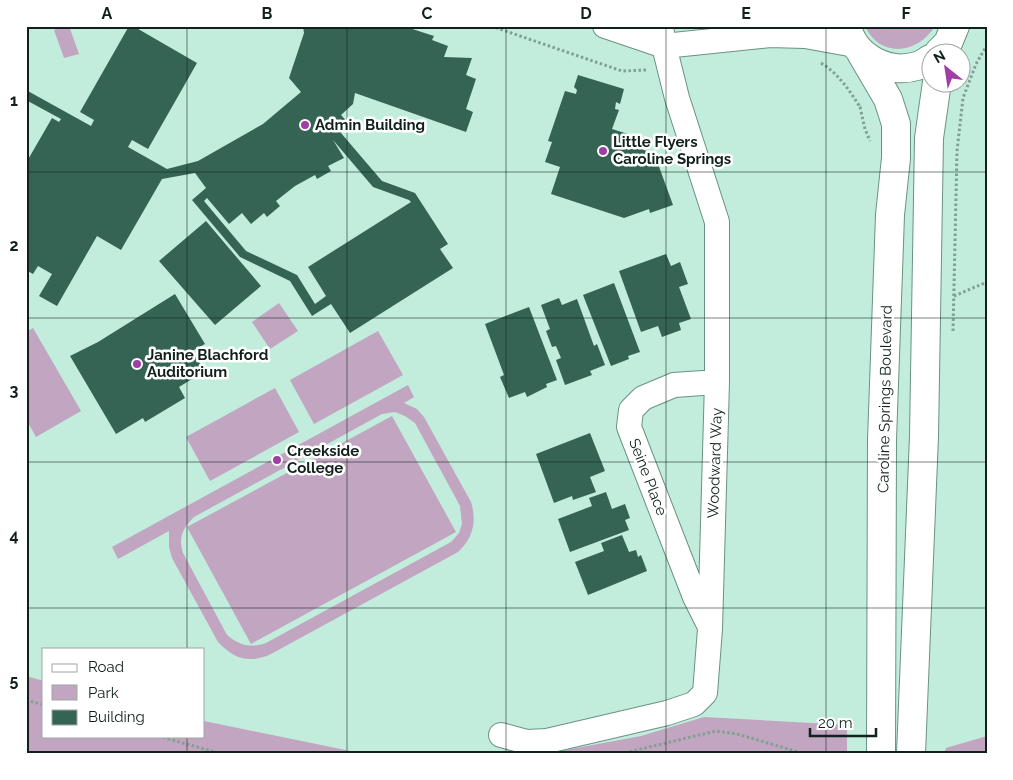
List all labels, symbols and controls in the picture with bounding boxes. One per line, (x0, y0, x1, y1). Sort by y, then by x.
text: A (102, 4, 113, 23)
text: B (262, 4, 273, 23)
text: C (422, 4, 433, 23)
text: D (580, 4, 592, 23)
text: E (741, 4, 751, 23)
text: F (901, 4, 911, 23)
north arrow (920, 42, 970, 92)
text: N (931, 47, 948, 66)
text: 1 (10, 91, 18, 110)
place label: Admin Building (315, 116, 425, 134)
marker: Admin Building (299, 119, 311, 131)
place label: Little Flyers Caroline Springs (613, 133, 731, 168)
marker: Little Flyers Caroline Springs (597, 145, 609, 157)
text: 2 (9, 236, 19, 255)
street label: Caroline Springs Boulevard (874, 305, 896, 493)
place label: Janine Blachford Auditorium (147, 346, 269, 381)
marker: Janine Blachford Auditorium (131, 358, 143, 370)
text: 3 (10, 381, 19, 400)
street label: Woodward Way (704, 407, 726, 519)
street label: Seine Place (625, 436, 671, 518)
place label: Creekside College (287, 442, 359, 477)
marker: Creekside College (271, 454, 283, 466)
text: 4 (9, 526, 19, 545)
legend (42, 648, 205, 738)
text: Road (88, 658, 124, 676)
text: 5 (10, 671, 19, 690)
text: Park (88, 684, 119, 702)
scale bar (810, 705, 877, 737)
text: Building (88, 708, 145, 726)
text: 20 m (818, 714, 853, 732)

